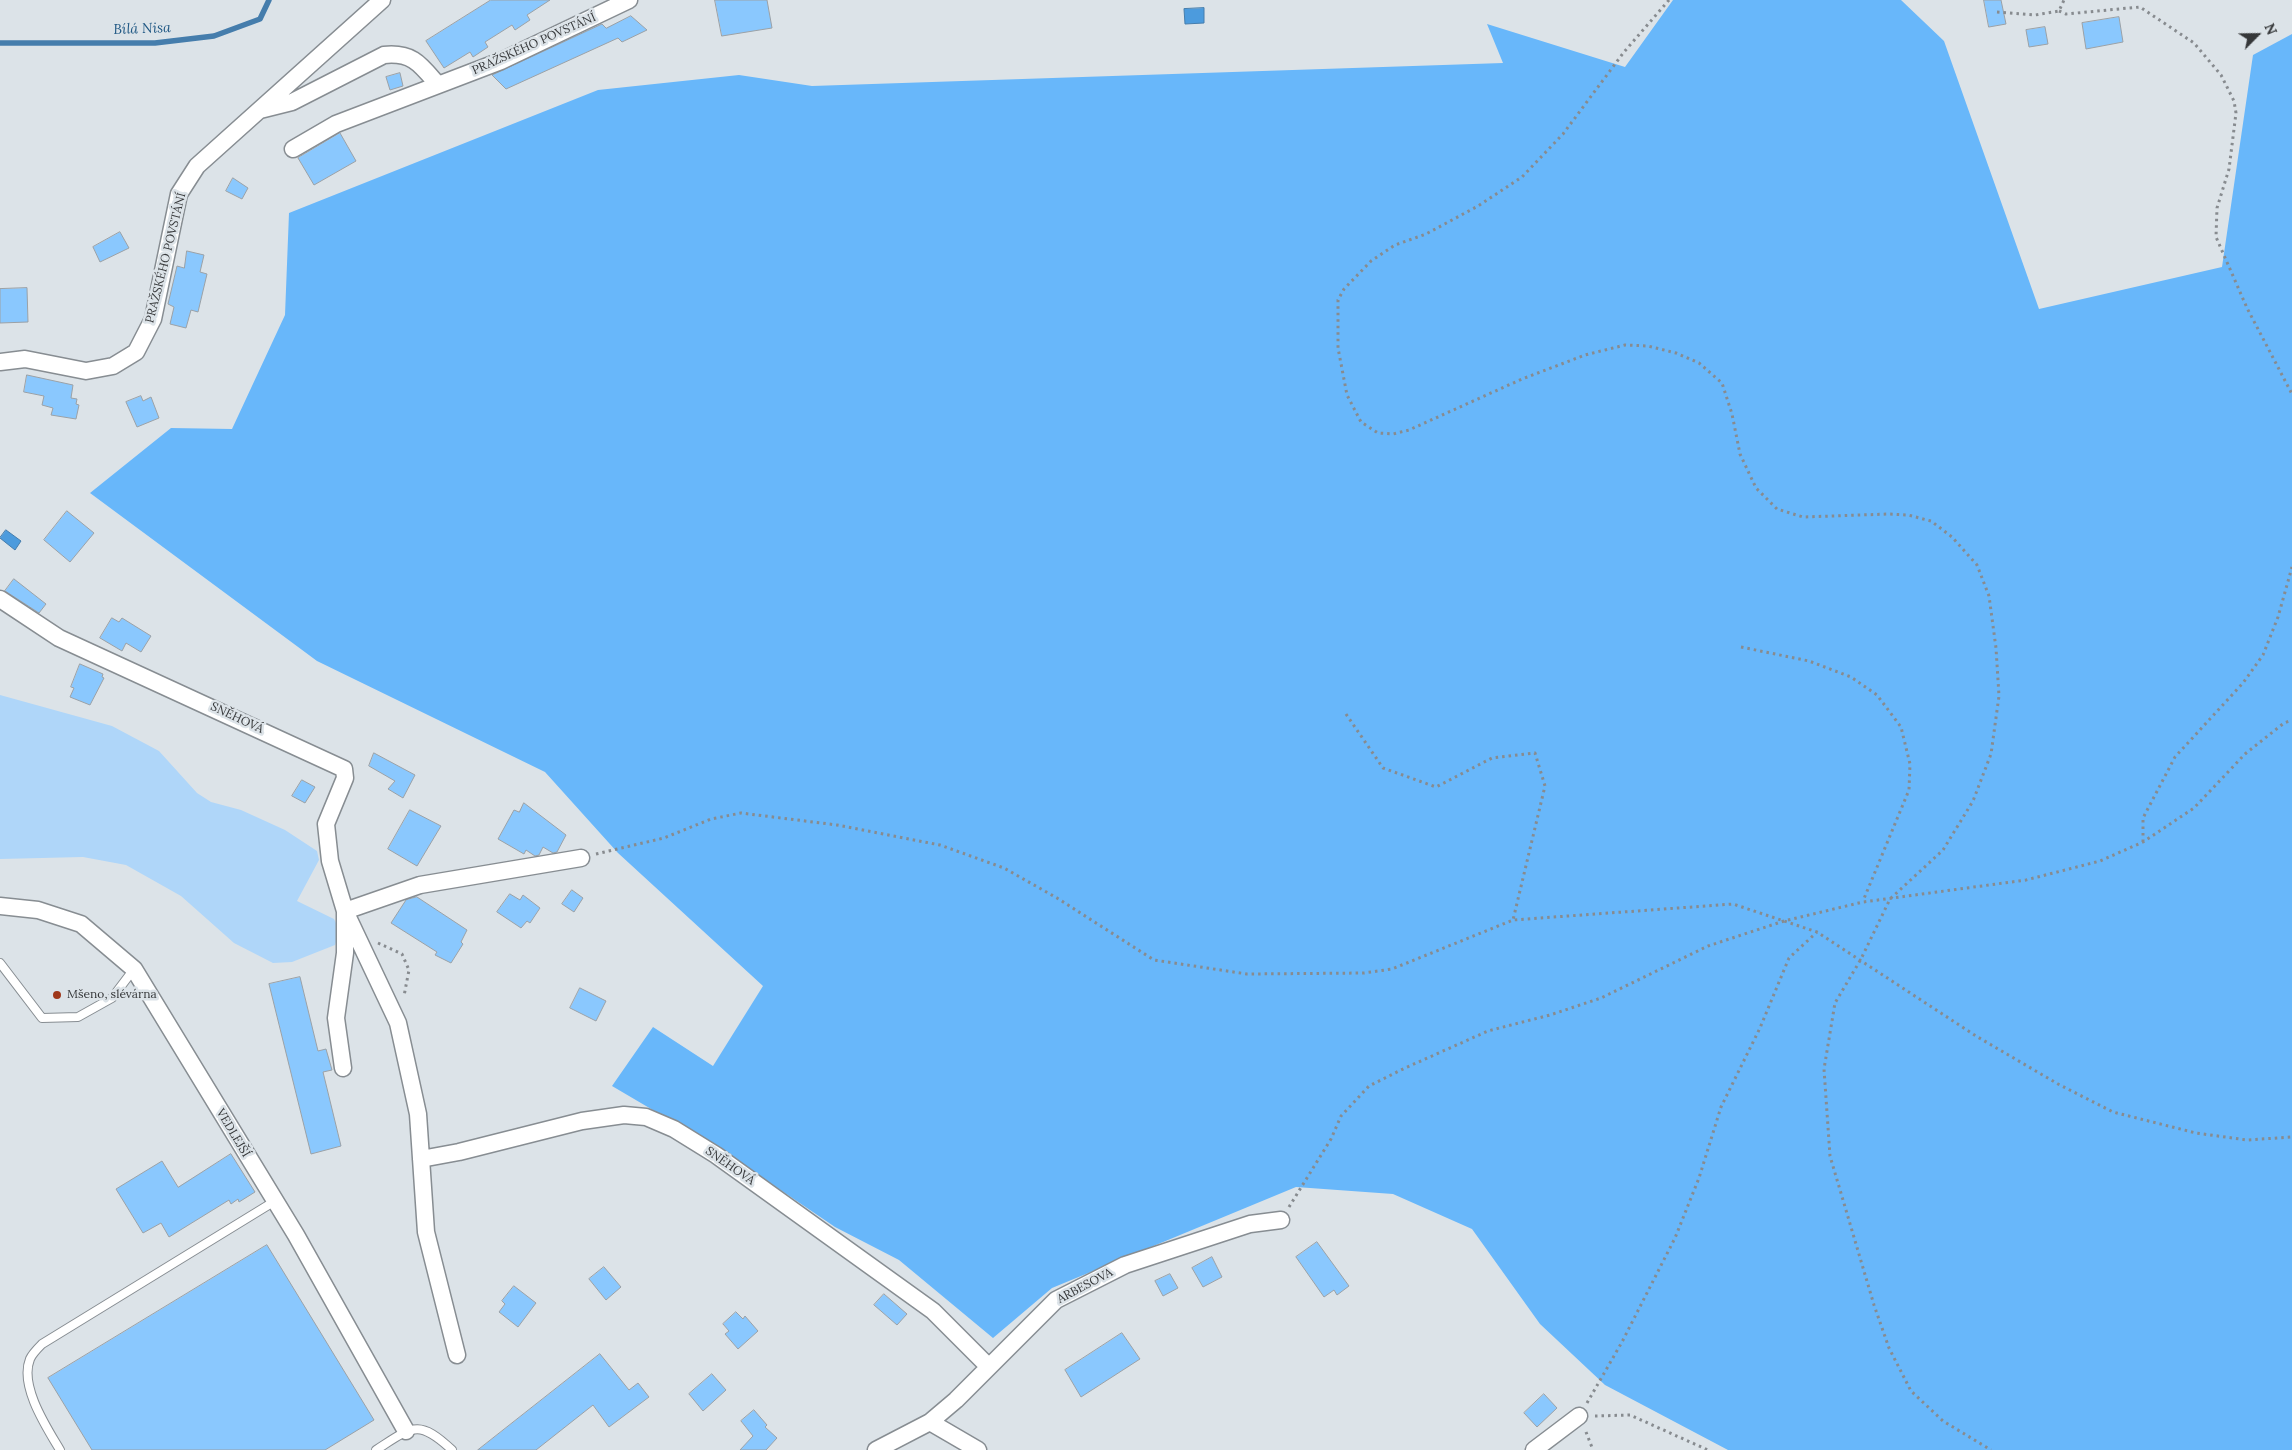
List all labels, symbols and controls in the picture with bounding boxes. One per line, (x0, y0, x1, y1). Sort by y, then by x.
street label: PRAŽSKÉHO POVSTÁNÍ (470, 10, 598, 78)
north arrow (2232, 10, 2282, 60)
water label: Bílá Nisa (113, 20, 171, 38)
text: N (2260, 21, 2281, 38)
street label: PRAŽSKÉHO POVSTÁNÍ (143, 191, 189, 325)
street label: SNĚHOVÁ (208, 699, 266, 737)
place label: Mšeno, slévárna (67, 988, 157, 1002)
marker: Mšeno, slévárna (51, 989, 63, 1001)
street label: VEDLEJŠÍ (213, 1106, 253, 1160)
street label: SNĚHOVÁ (703, 1144, 757, 1188)
street label: ARBESOVA (1055, 1265, 1115, 1307)

